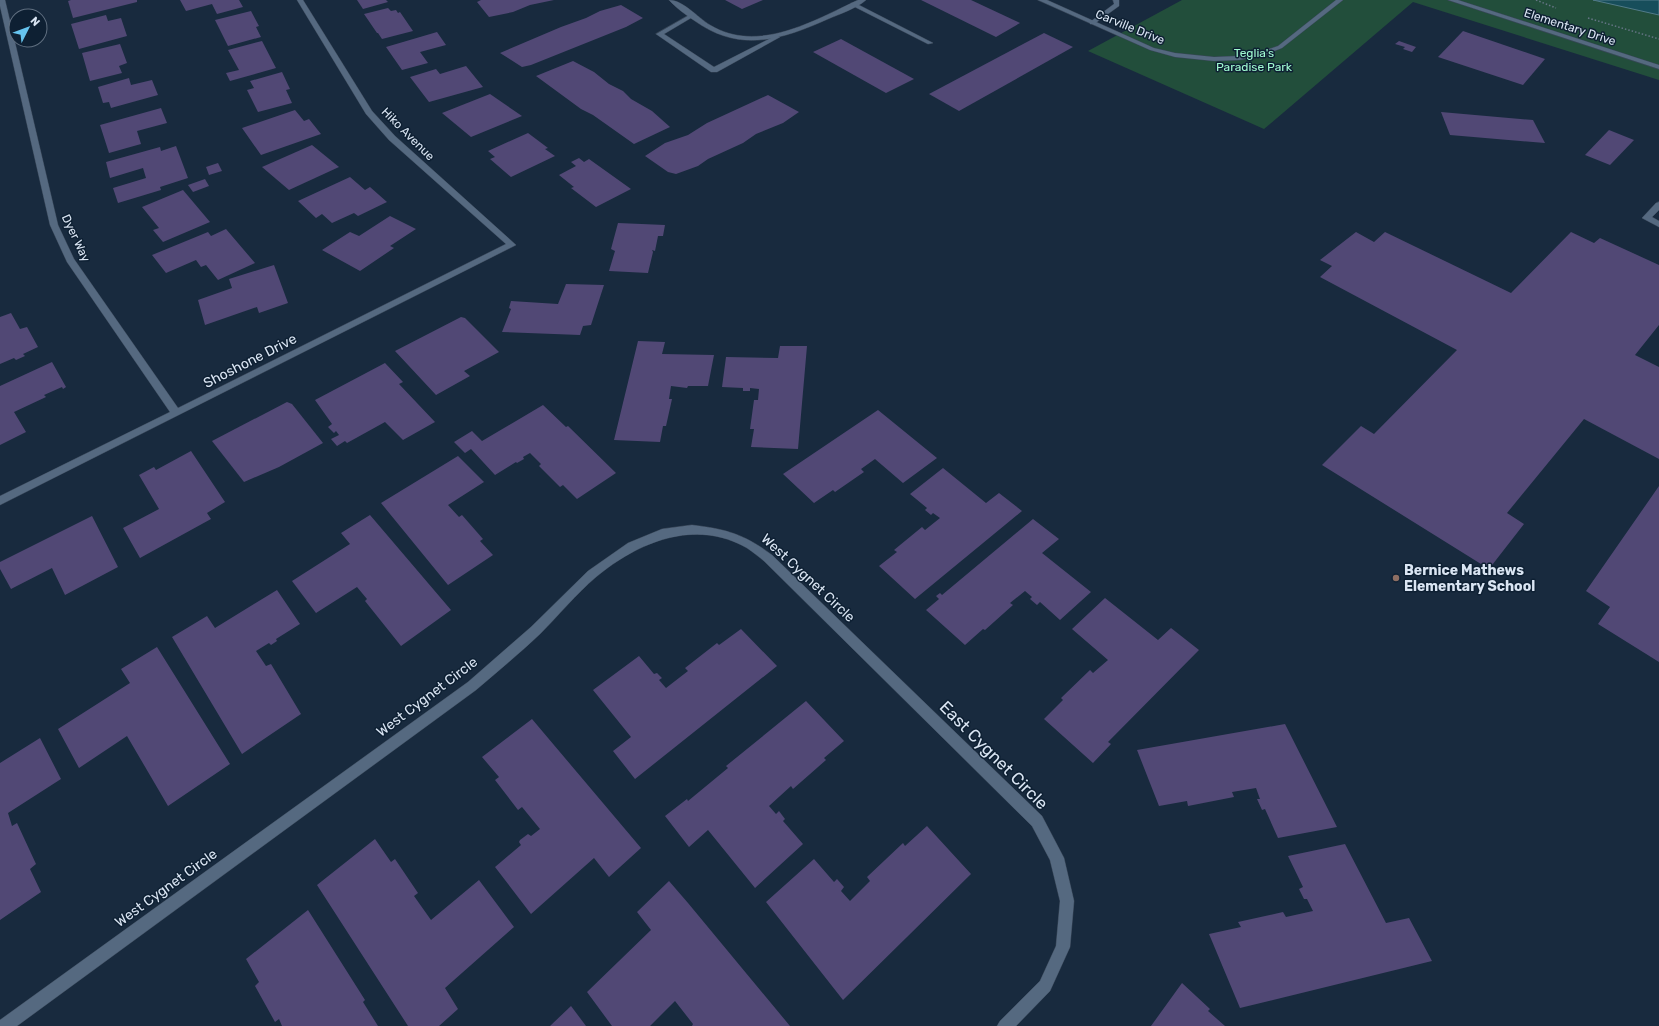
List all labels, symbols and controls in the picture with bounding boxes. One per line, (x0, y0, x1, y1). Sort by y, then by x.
street label: Elementary Drive (1522, 6, 1618, 48)
street label: Carville Drive (1093, 7, 1167, 47)
north arrow (8, 8, 48, 48)
text: N (28, 14, 43, 29)
park label: Teglia's Paradise Park (1216, 46, 1293, 74)
street label: Hiko Avenue (379, 105, 438, 164)
street label: Dyer Way (59, 212, 93, 264)
street label: Shoshone Drive (201, 330, 300, 392)
street label: West Cygnet Circle (758, 530, 859, 626)
place label: Bernice Mathews Elementary School (1404, 562, 1535, 595)
marker: Bernice Mathews Elementary School (1391, 573, 1401, 583)
street label: West Cygnet Circle (373, 653, 481, 741)
street label: East Cygnet Circle (936, 697, 1052, 813)
street label: West Cygnet Circle (112, 845, 220, 931)

